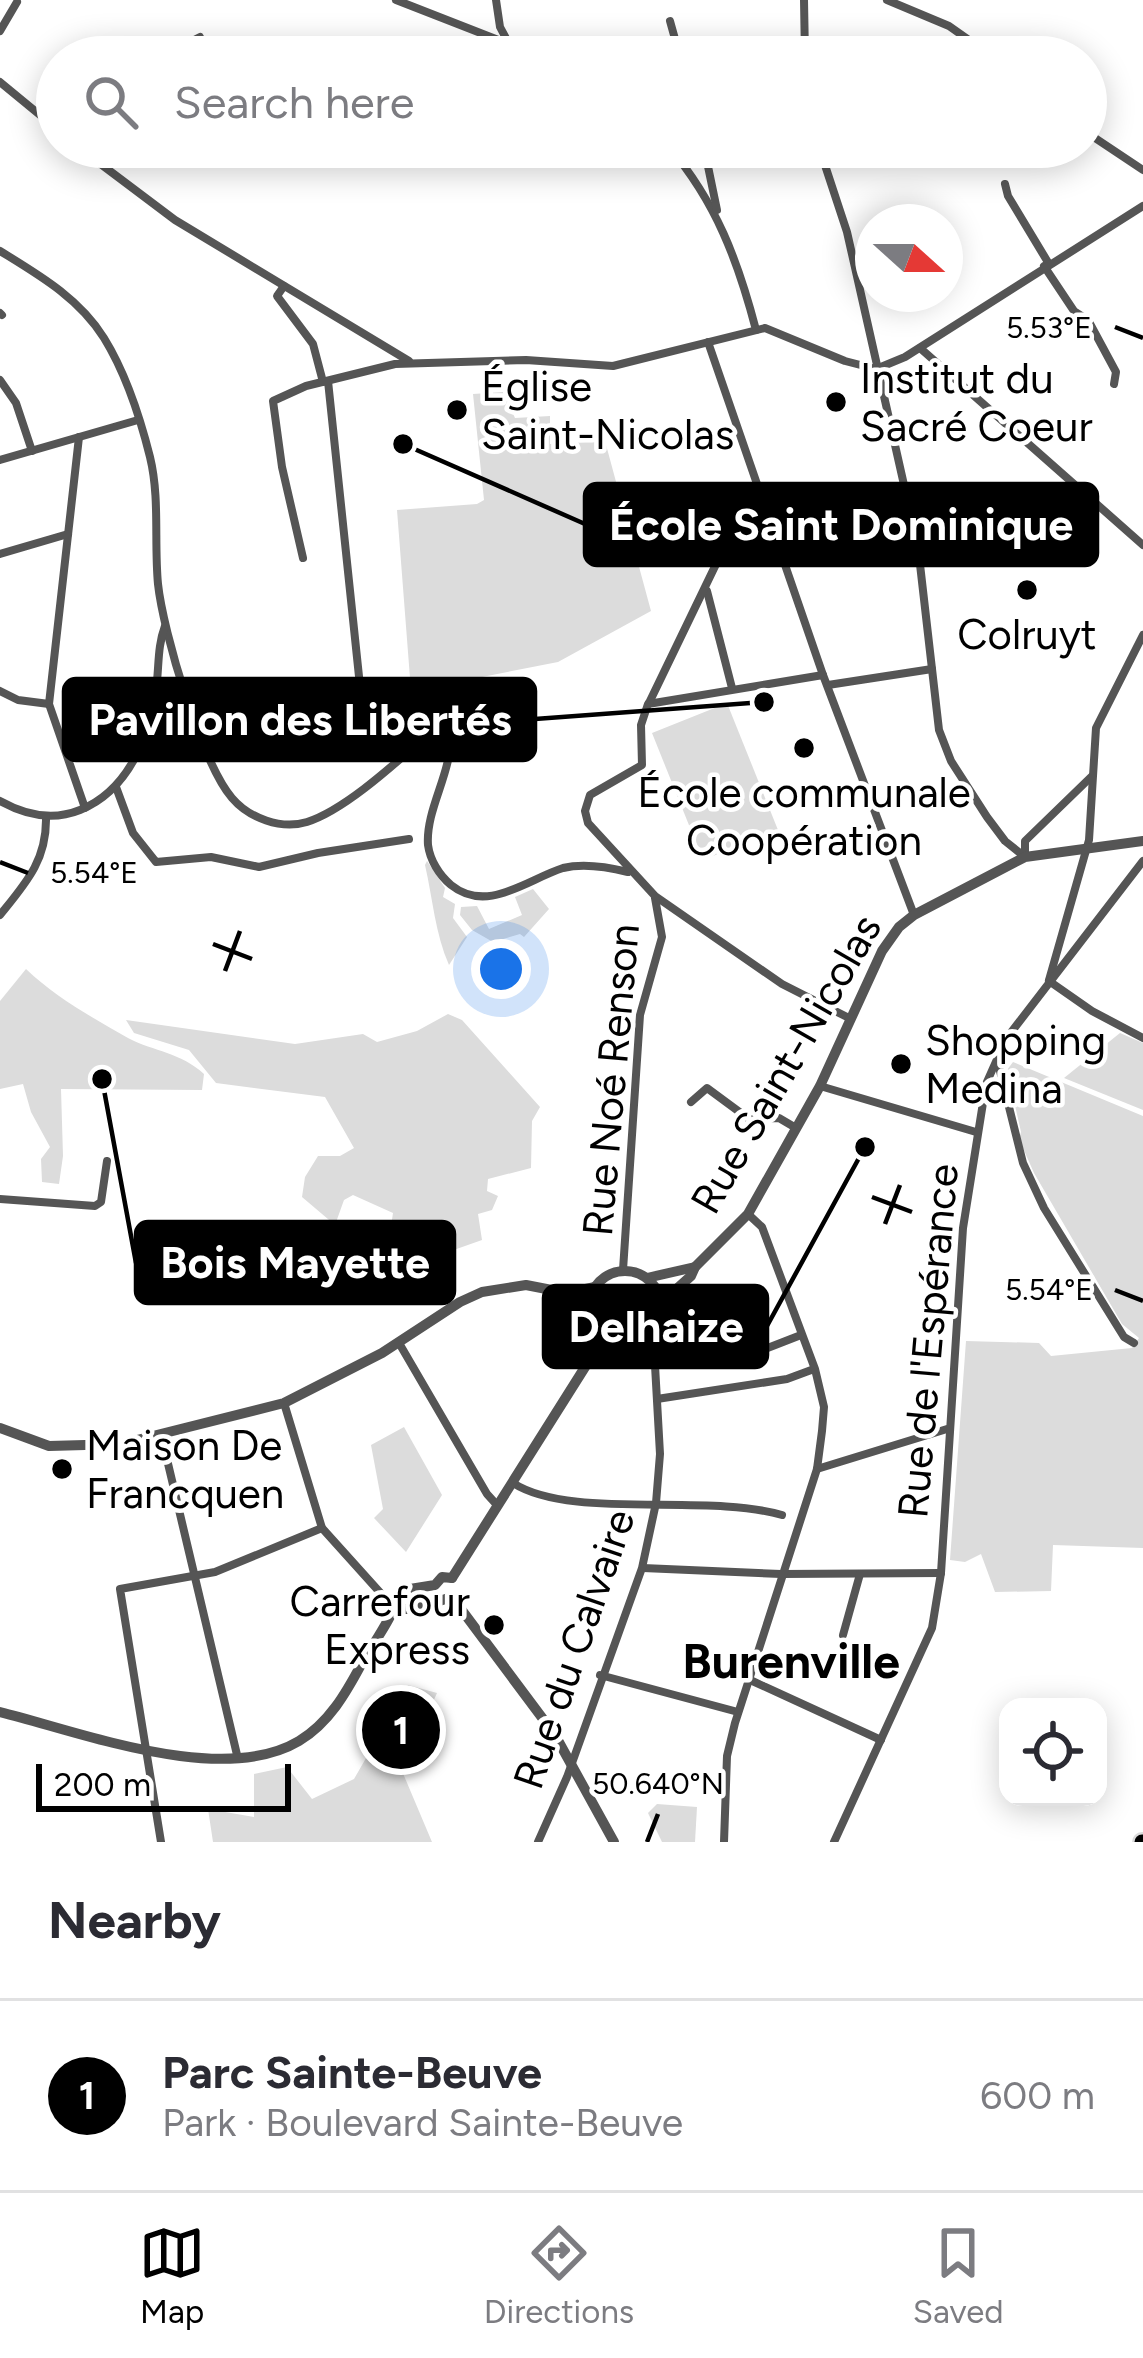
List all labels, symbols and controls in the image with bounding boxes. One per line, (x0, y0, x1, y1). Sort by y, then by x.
search box (36, 36, 1107, 168)
icon: search (78, 69, 144, 135)
text: Search here (174, 75, 414, 129)
north arrow (855, 204, 963, 312)
text: 5.53°E (1006, 309, 1092, 346)
place label: Institut du Sacré Coeur (860, 353, 1093, 452)
place label: Église Saint-Nicolas (481, 361, 734, 460)
marker: Institut du Sacré Coeur (823, 389, 849, 415)
marker: Église Saint-Nicolas (444, 397, 470, 423)
callout: École Saint Dominique (585, 484, 1097, 565)
text: École Saint Dominique (609, 497, 1073, 551)
marker: Colruyt (1014, 577, 1040, 603)
place label: Colruyt (957, 609, 1097, 660)
callout: Pavillon des Libertés (64, 679, 535, 760)
text: Pavillon des Libertés (88, 692, 512, 746)
marker: École communale Coopération (791, 735, 817, 761)
place label: École communale Coopération (637, 767, 971, 866)
text: 5.54°E (50, 854, 138, 891)
street label: Rue Saint-Nicolas (680, 906, 892, 1222)
street label: Rue Noé Renson (572, 922, 650, 1238)
your location (471, 939, 531, 999)
place label: Shopping Medina (925, 1015, 1106, 1114)
marker: Shopping Medina (888, 1051, 914, 1077)
street label: Rue de l'Espérance (887, 1162, 969, 1520)
callout: Bois Mayette (136, 1222, 454, 1303)
text: Bois Mayette (160, 1235, 430, 1289)
text: 5.54°E (1005, 1271, 1093, 1308)
callout: Delhaize (544, 1286, 767, 1367)
text: Delhaize (568, 1299, 744, 1353)
place label: Maison De Francquen (86, 1420, 284, 1519)
marker: Maison De Francquen (49, 1456, 75, 1482)
street label: Rue du Calvaire (502, 1503, 646, 1795)
place label: Carrefour Express (290, 1576, 470, 1675)
marker: Carrefour Express (481, 1612, 507, 1638)
district label: Burenville (682, 1632, 900, 1690)
pin: 1 (362, 1685, 440, 1775)
map controls (999, 1698, 1107, 1806)
button: locate (999, 1698, 1107, 1806)
scale bar (36, 1758, 291, 1811)
text: 200 m (54, 1765, 151, 1804)
text: 50.640°N (592, 1765, 724, 1802)
text: Nearby (48, 1890, 221, 1951)
text: Parc Sainte-Beuve (162, 2045, 542, 2099)
text: 1 (79, 2072, 95, 2119)
text: 600 m (980, 2072, 1095, 2119)
text: Park · Boulevard Sainte-Beuve (162, 2099, 683, 2146)
tab: Map (139, 2220, 205, 2331)
tab: Directions (484, 2220, 634, 2331)
tab: Saved (913, 2220, 1004, 2331)

